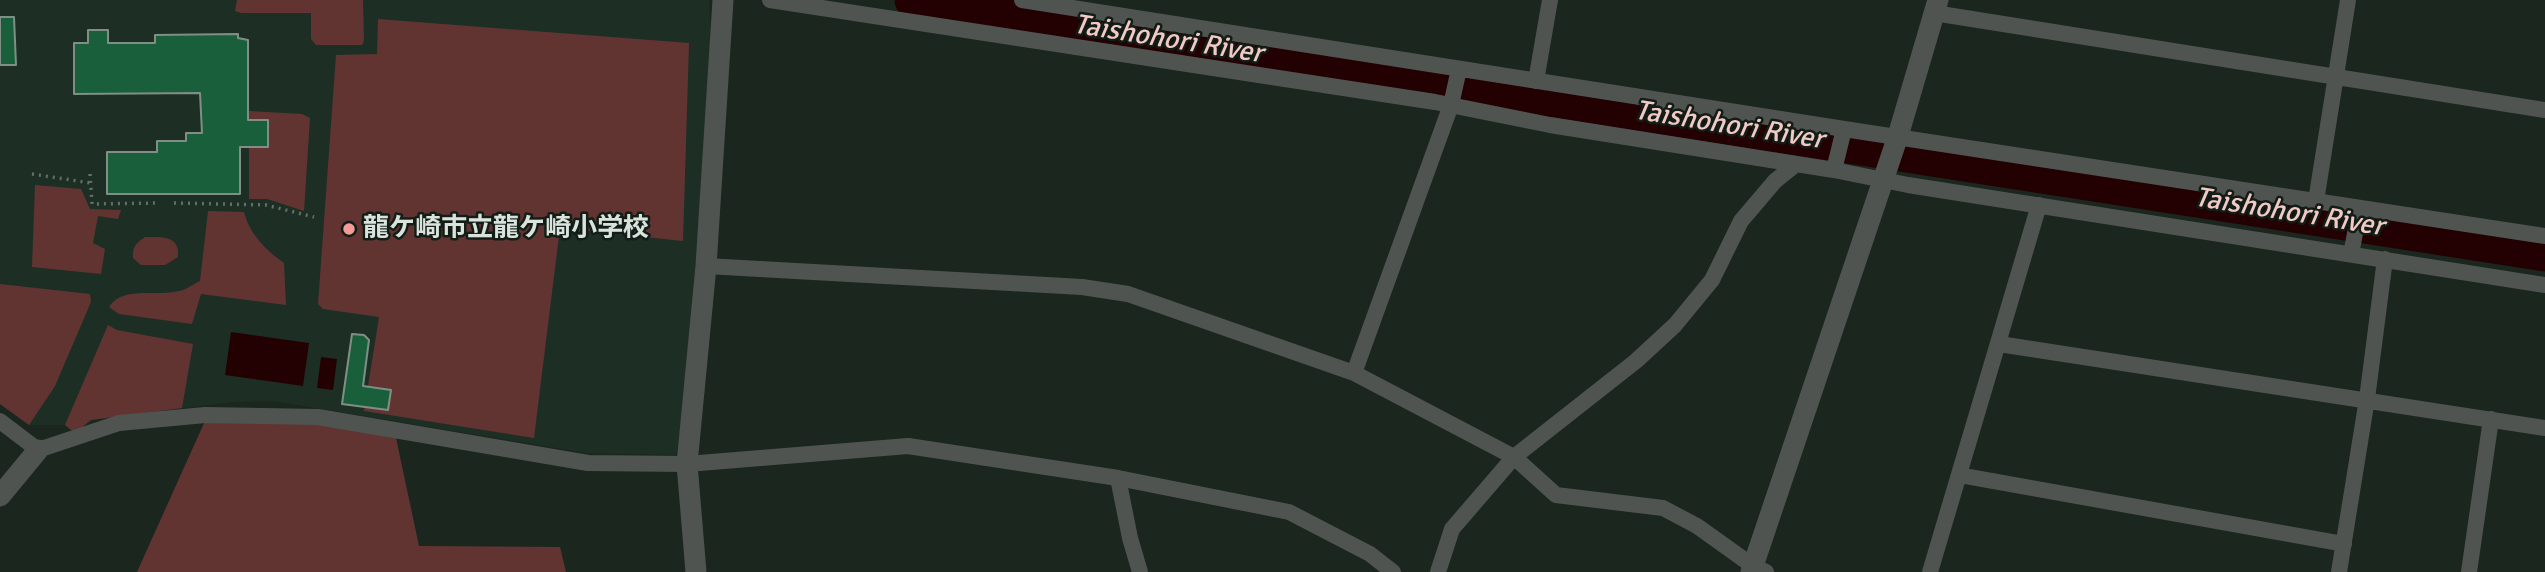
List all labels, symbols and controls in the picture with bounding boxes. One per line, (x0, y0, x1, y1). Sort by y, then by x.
water label: Taishohori River (1071, 8, 1265, 72)
water label: Taishohori River (1632, 94, 1826, 158)
water label: Taishohori River (2192, 181, 2386, 245)
place label: 龍ケ崎市立龍ケ崎小学校 (363, 213, 649, 245)
marker: 龍ケ崎市立龍ケ崎小学校 (341, 221, 357, 237)

